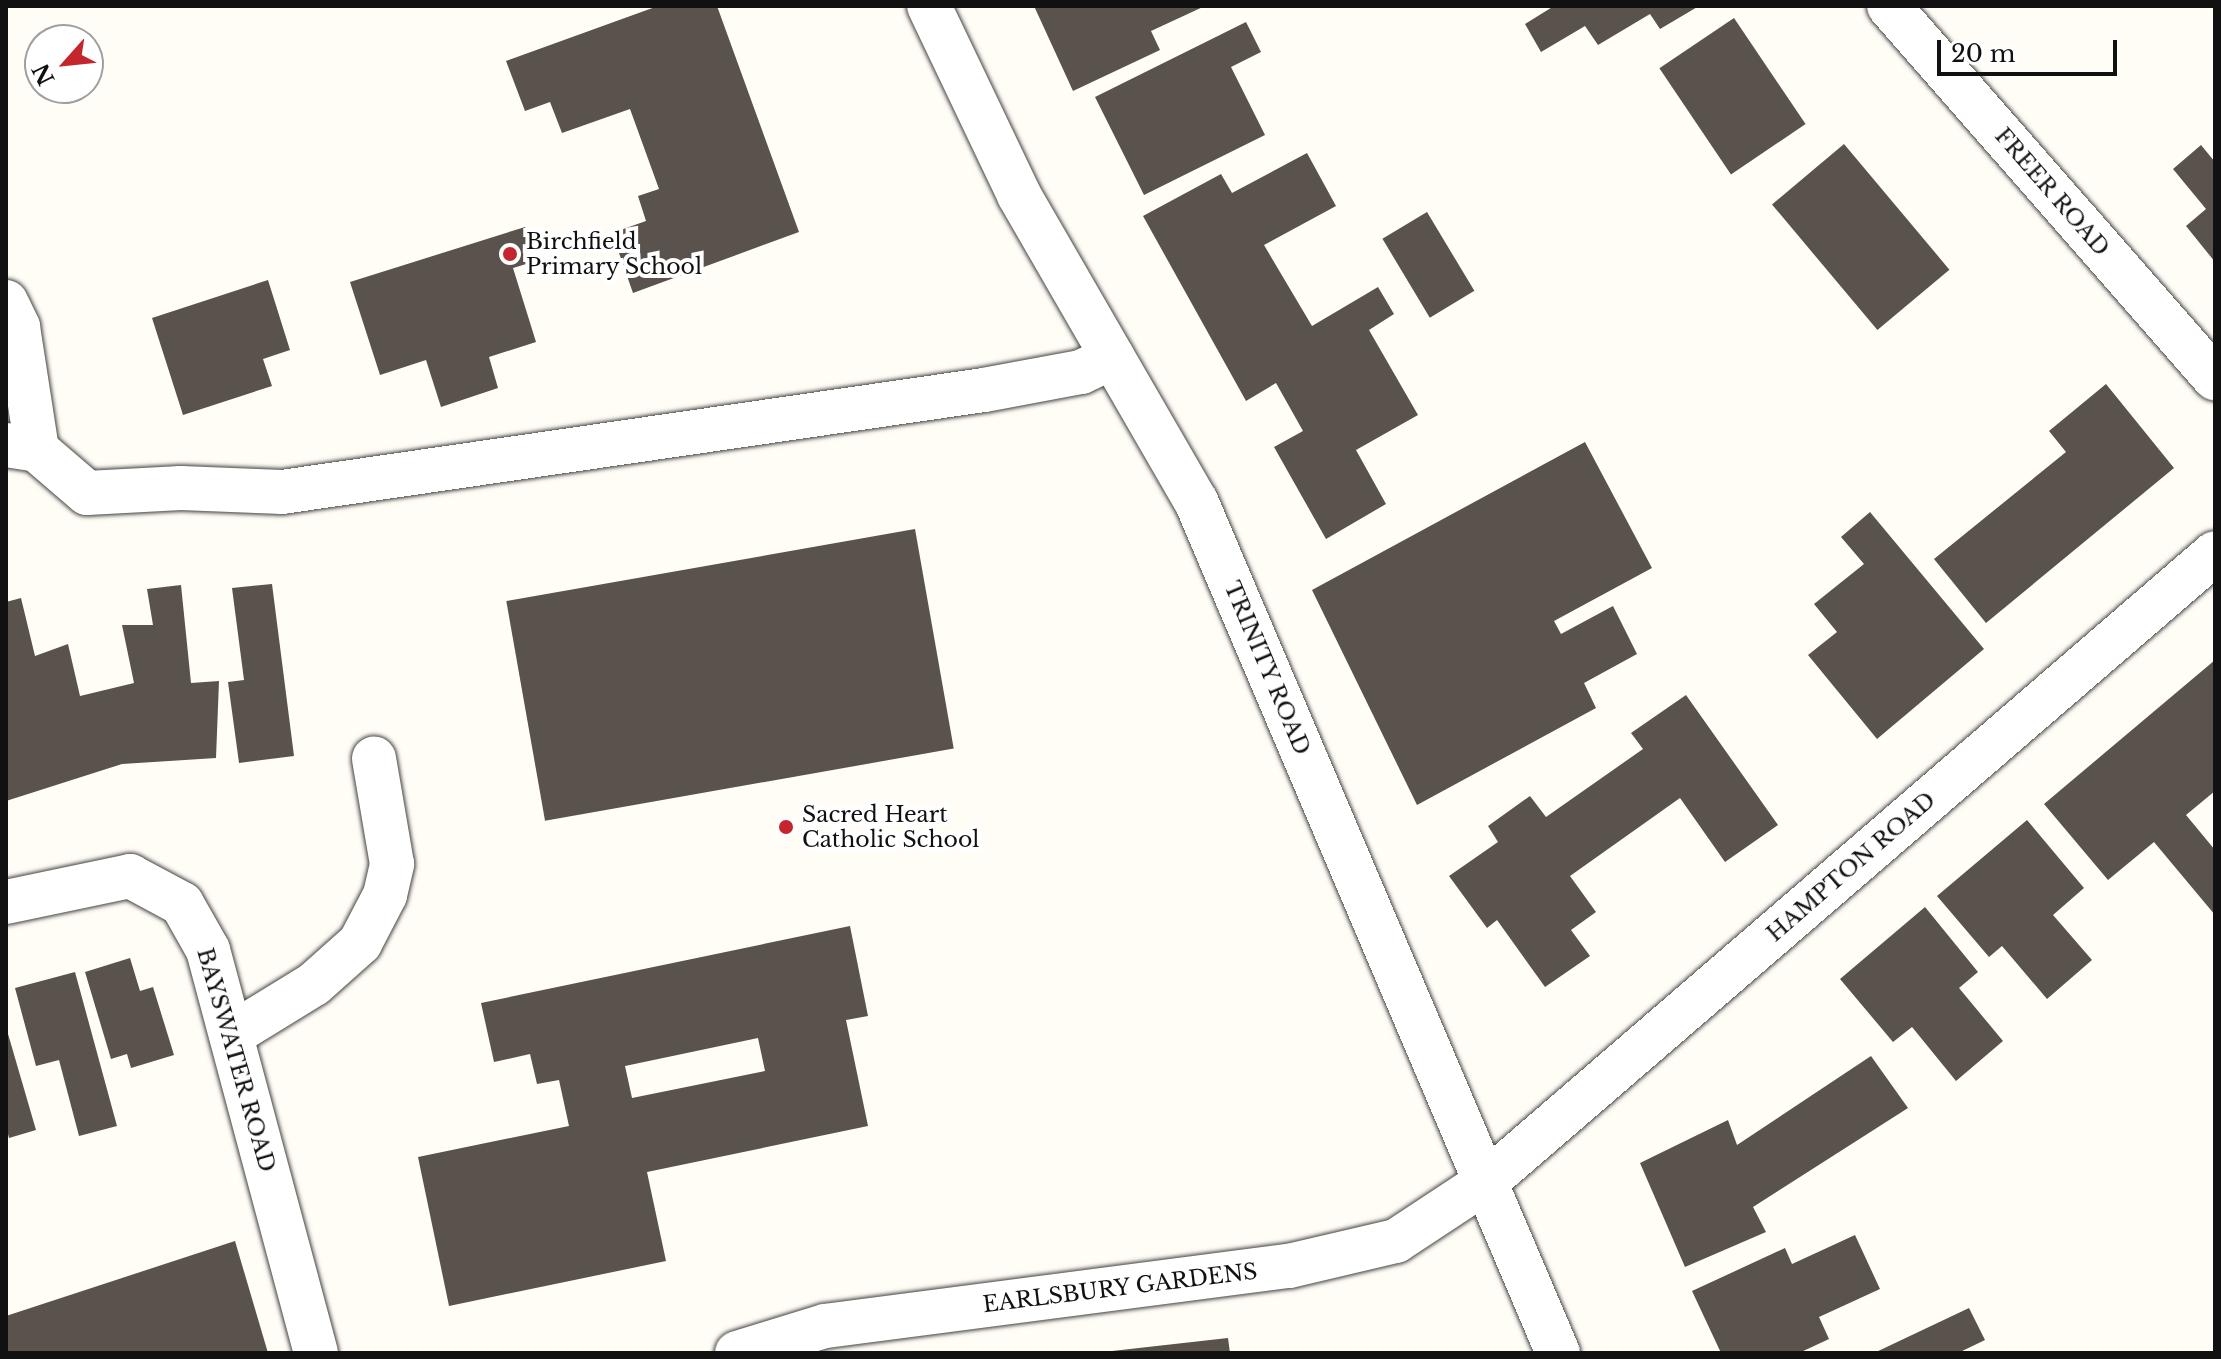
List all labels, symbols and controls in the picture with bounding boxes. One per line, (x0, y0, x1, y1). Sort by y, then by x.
north arrow (24, 24, 104, 104)
scale bar (1941, 24, 2121, 74)
text: 20 m (1951, 39, 2016, 68)
text: N (27, 59, 61, 90)
street label: FREER ROAD (1989, 123, 2115, 261)
place label: Birchfield Primary School (526, 228, 703, 280)
marker: Birchfield Primary School (501, 245, 519, 263)
street label: TRINITY ROAD (1218, 577, 1316, 759)
street label: HAMPTON ROAD (1762, 787, 1940, 947)
place label: Sacred Heart Catholic School (802, 801, 979, 852)
marker: Sacred Heart Catholic School (777, 818, 795, 836)
street label: BAYSWATER ROAD (191, 945, 281, 1175)
street label: EARLSBURY GARDENS (981, 1258, 1259, 1318)

